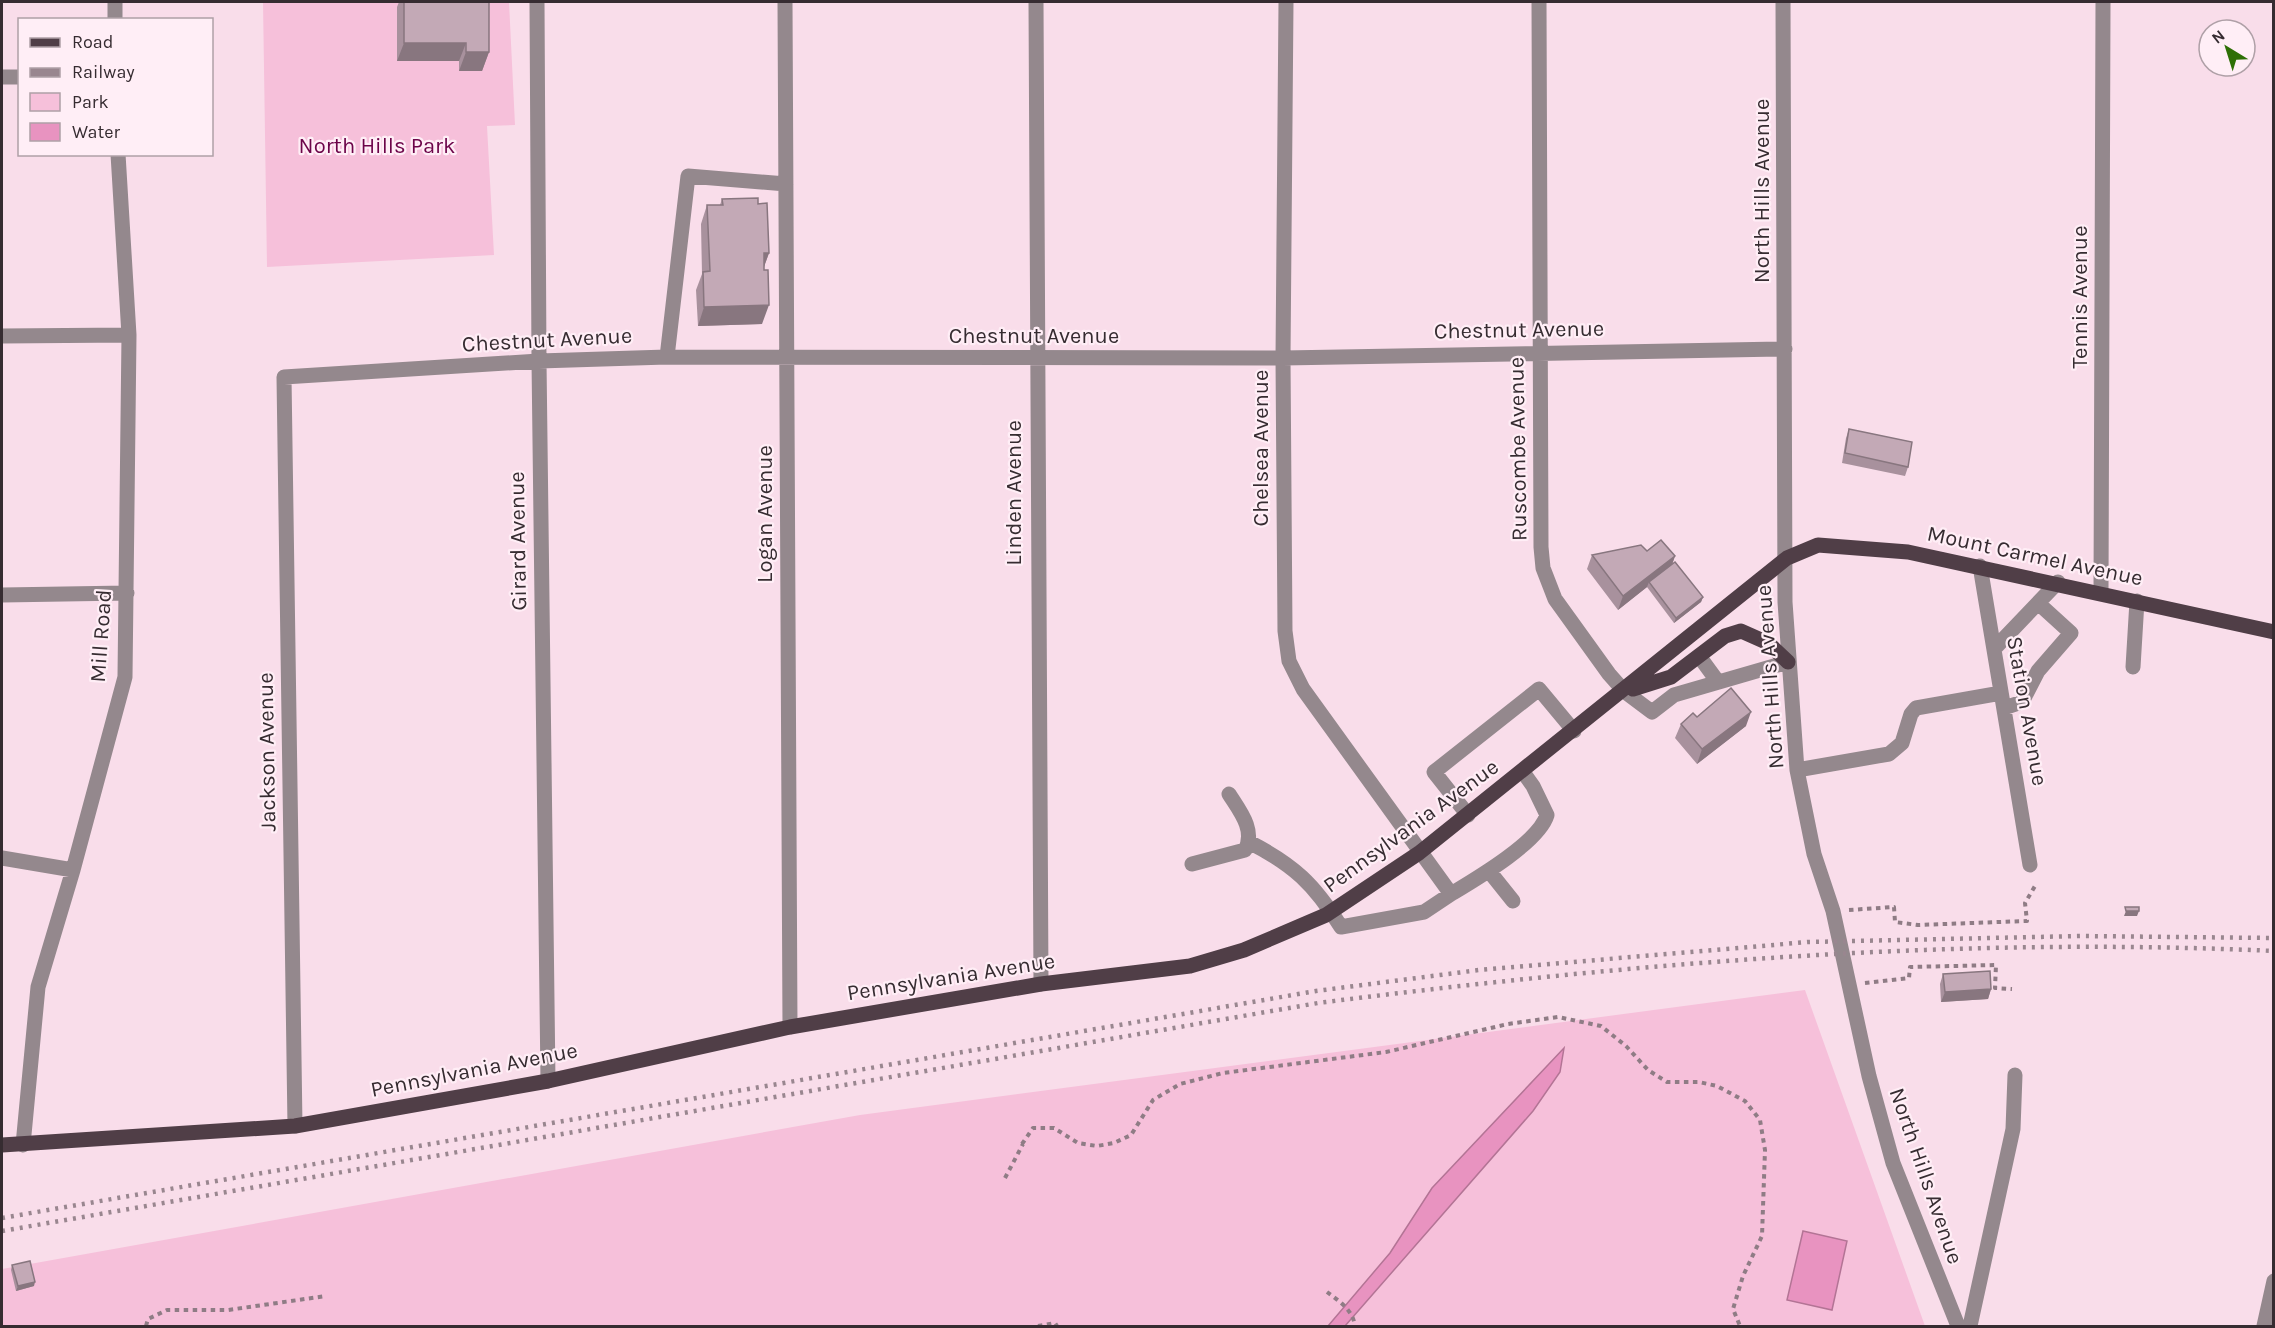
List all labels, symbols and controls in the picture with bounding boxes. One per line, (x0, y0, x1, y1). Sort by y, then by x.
legend (18, 18, 213, 156)
north arrow (2197, 18, 2257, 78)
text: N (2208, 26, 2228, 48)
text: Road (72, 31, 113, 53)
text: Railway (72, 61, 135, 83)
text: Park (72, 91, 109, 113)
street label: North Hills Avenue (1749, 99, 1775, 283)
text: Water (72, 121, 120, 143)
park label: North Hills Park (299, 133, 455, 159)
street label: Tennis Avenue (2067, 226, 2093, 368)
street label: Chestnut Avenue (1434, 316, 1604, 344)
street label: Chestnut Avenue (461, 323, 633, 357)
street label: Chestnut Avenue (949, 323, 1119, 349)
street label: Ruscombe Avenue (1503, 357, 1533, 541)
street label: Chelsea Avenue (1248, 370, 1274, 526)
street label: Linden Avenue (1001, 420, 1027, 566)
street label: Logan Avenue (752, 445, 778, 583)
street label: Girard Avenue (504, 471, 532, 611)
street label: Mount Carmel Avenue (1925, 520, 2145, 592)
street label: North Hills Avenue (1751, 584, 1789, 770)
street label: Mill Road (85, 589, 117, 683)
street label: Station Avenue (2001, 634, 2053, 788)
street label: Jackson Avenue (253, 672, 281, 832)
street label: Pennsylvania Avenue (1318, 754, 1504, 898)
street label: Pennsylvania Avenue (845, 948, 1057, 1006)
street label: Pennsylvania Avenue (368, 1037, 580, 1103)
street label: North Hills Avenue (1884, 1085, 1968, 1267)

